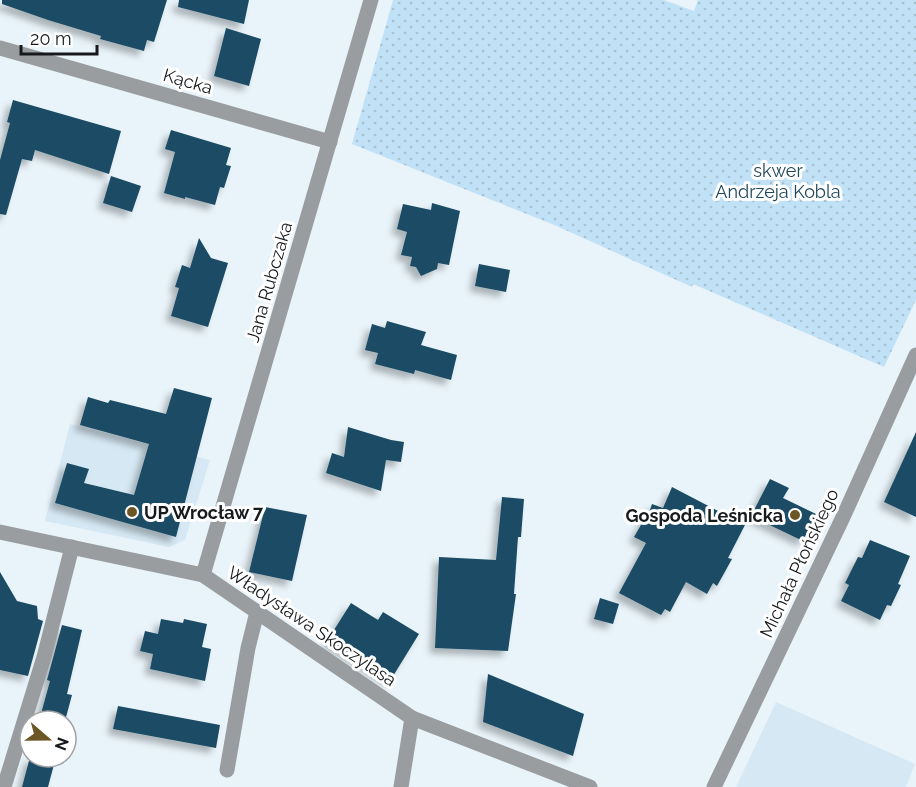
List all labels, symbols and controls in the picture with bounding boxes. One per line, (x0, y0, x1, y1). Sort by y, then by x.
scale bar (21, 18, 98, 56)
text: 20 m (30, 28, 72, 49)
street label: Kącka (161, 64, 215, 98)
park label: skwer Andrzeja Kobla (715, 160, 841, 202)
street label: Jana Rubczaka (242, 219, 296, 345)
street label: Michała Płońskiego (755, 485, 843, 641)
place label: UP Wrocław 7 (144, 502, 264, 523)
marker: UP Wrocław 7 (125, 505, 139, 519)
place label: Gospoda Leśnicka (626, 505, 783, 526)
marker: Gospoda Leśnicka (788, 508, 802, 522)
street label: Władysława Skoczylasa (224, 562, 400, 690)
north arrow (18, 709, 78, 769)
text: N (51, 735, 73, 753)

